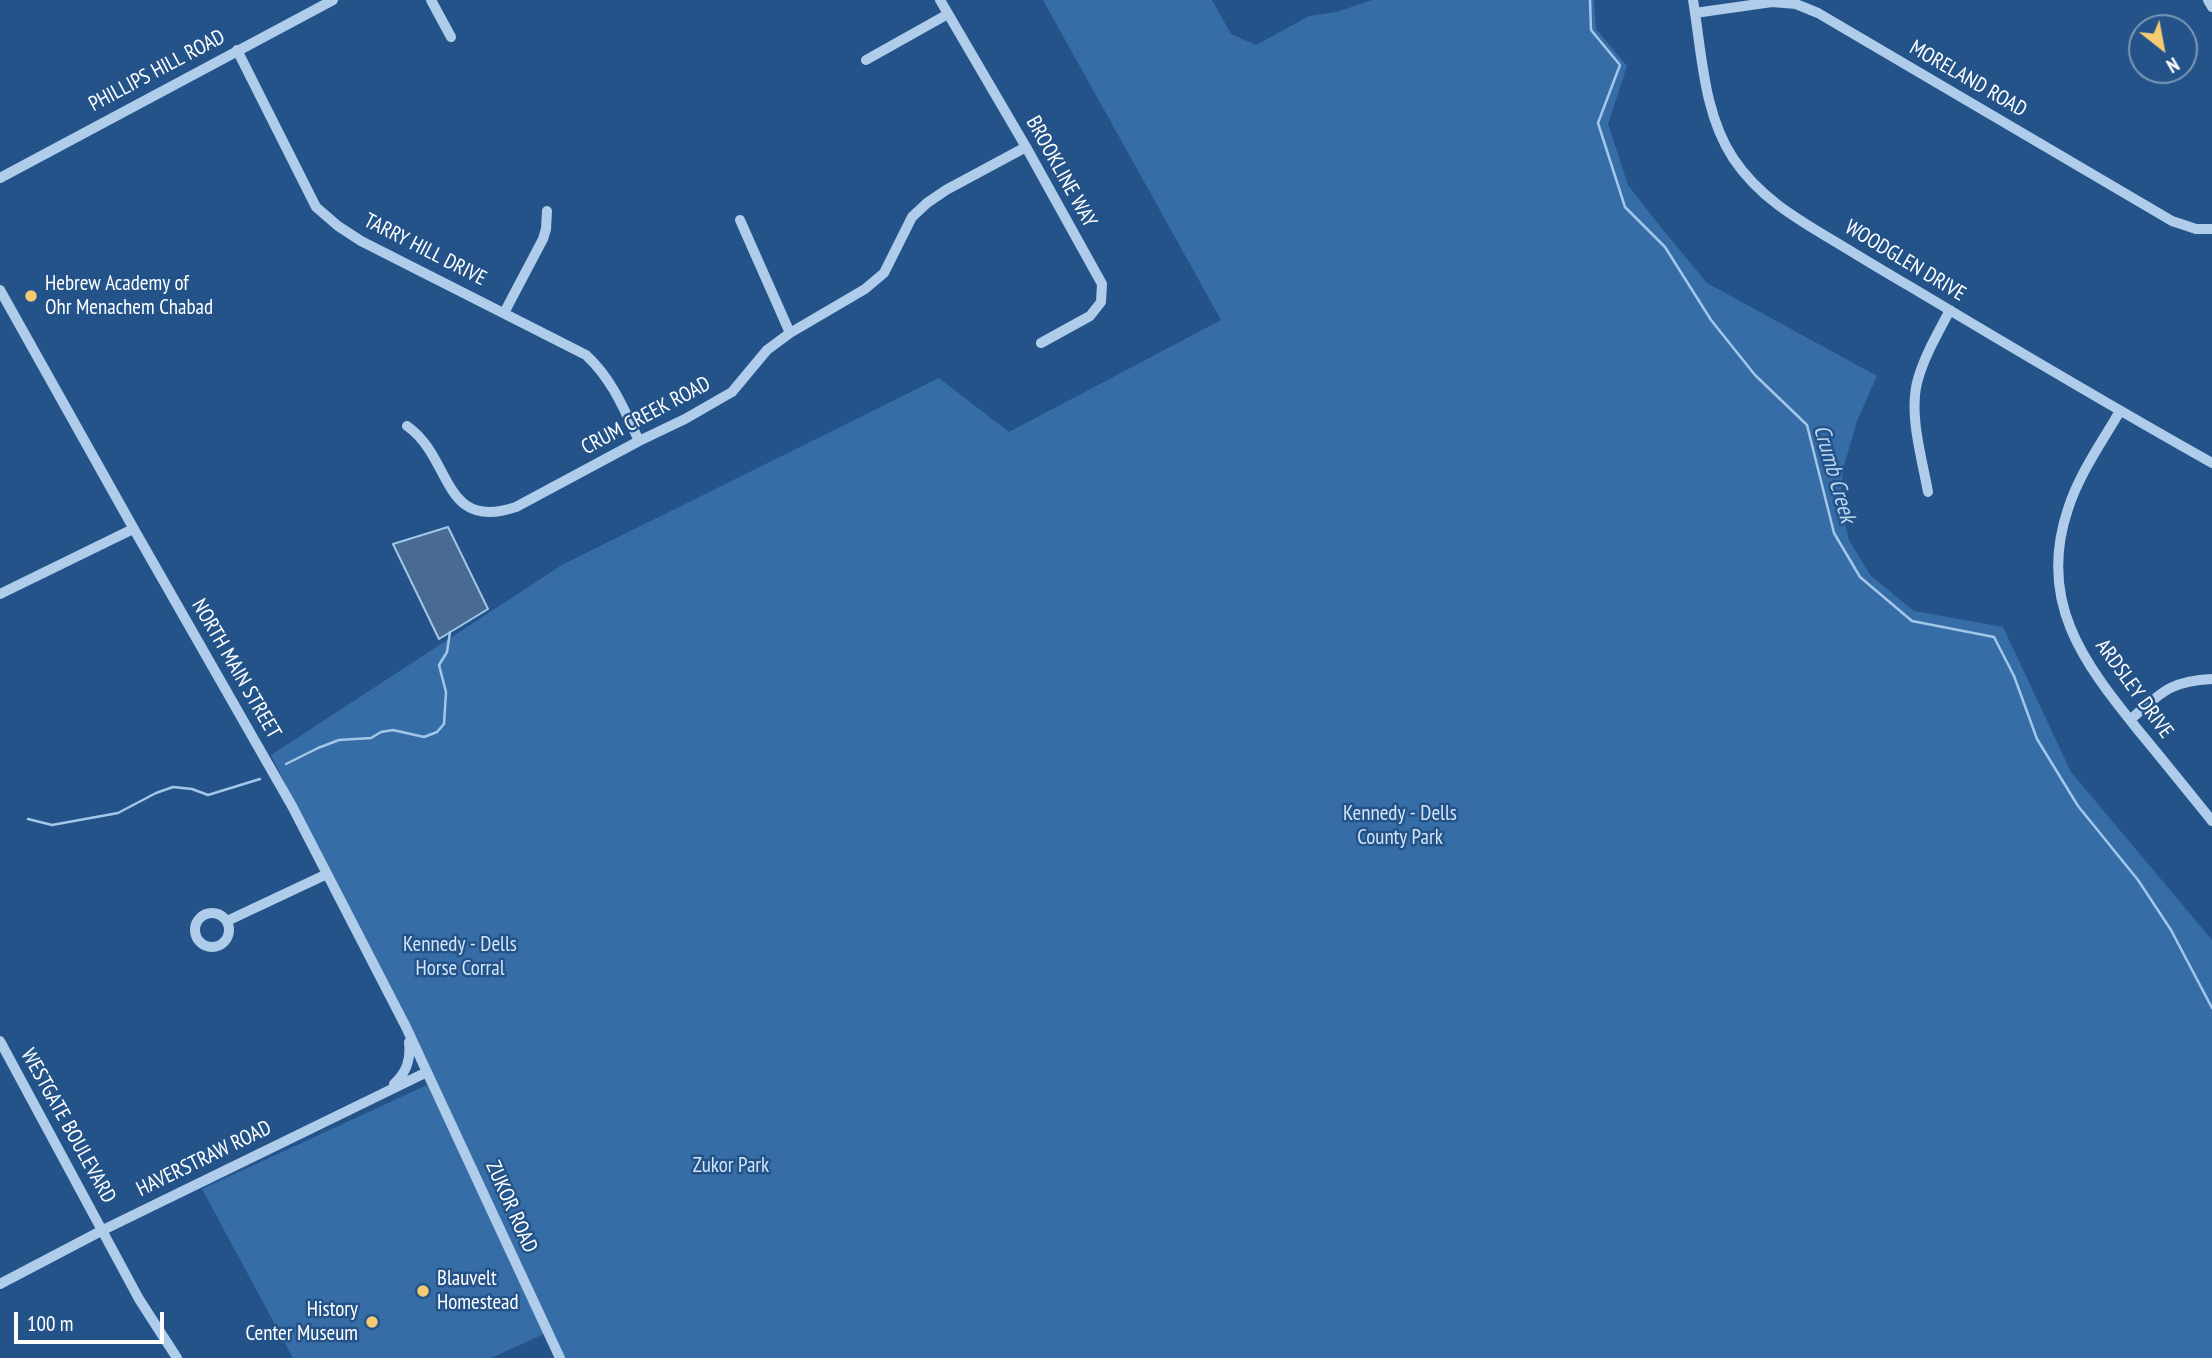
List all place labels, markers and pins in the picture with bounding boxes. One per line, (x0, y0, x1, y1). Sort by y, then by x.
place label: Hebrew Academy of Ohr Menachem Chabad (45, 271, 213, 321)
marker: Hebrew Academy of Ohr Menachem Chabad (23, 288, 39, 304)
place label: Blauvelt Homestead (437, 1266, 519, 1316)
marker: Blauvelt Homestead (415, 1283, 431, 1299)
place label: History Center Museum (246, 1297, 358, 1347)
marker: History Center Museum (364, 1314, 380, 1330)

